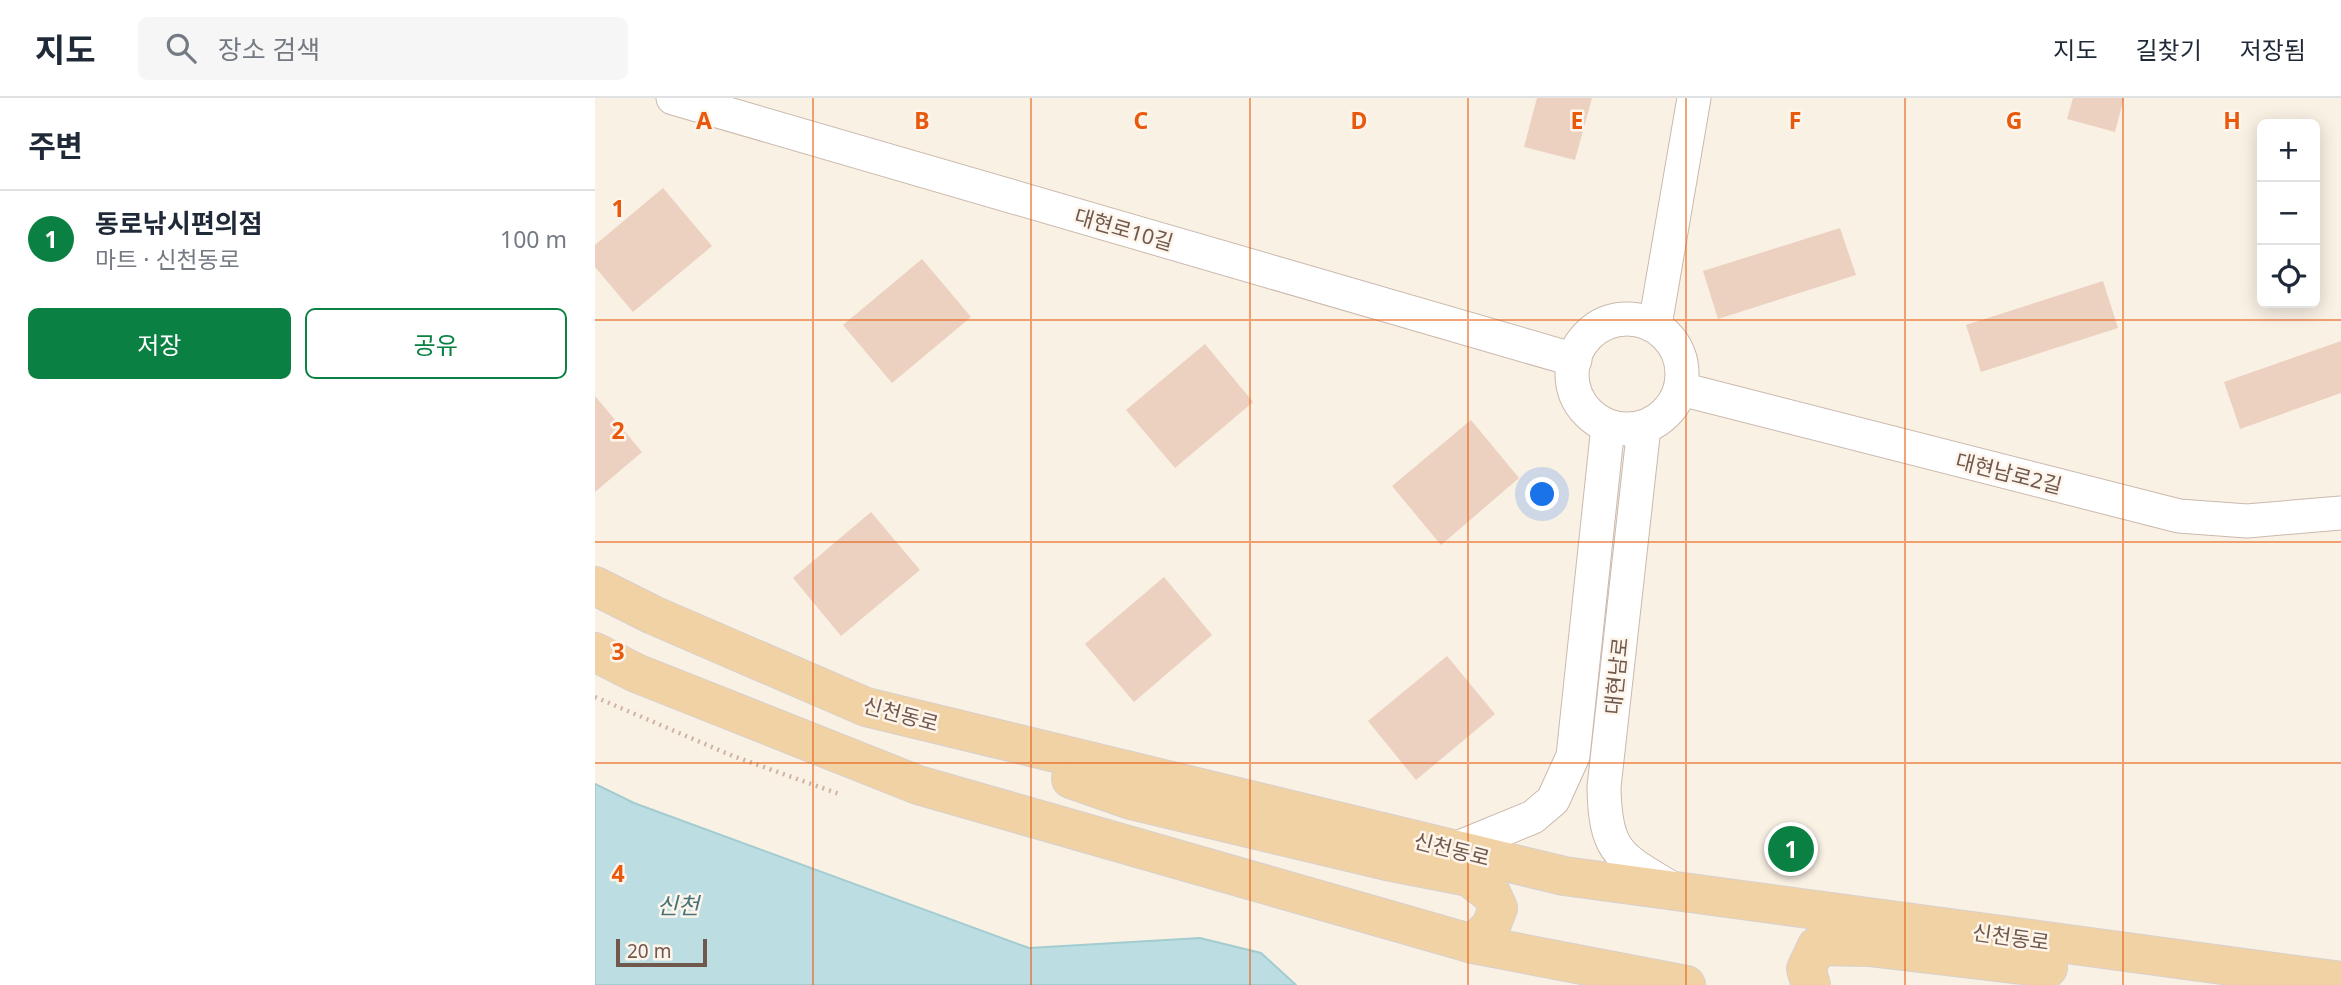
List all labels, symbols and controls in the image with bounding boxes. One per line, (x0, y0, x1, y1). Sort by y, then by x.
search box (138, 17, 628, 80)
text: 지도 (35, 27, 96, 72)
icon: search (162, 29, 200, 67)
text: 장소 검색 (218, 31, 320, 67)
text: 지도 (2053, 33, 2098, 66)
text: 길찾기 (2136, 33, 2202, 66)
text: 저장됨 (2240, 33, 2306, 66)
text: A (696, 104, 712, 136)
text: B (914, 104, 930, 136)
text: C (1134, 104, 1149, 136)
text: D (1351, 104, 1367, 136)
text: E (1571, 104, 1583, 136)
text: F (1789, 104, 1801, 136)
text: G (2006, 104, 2022, 136)
text: H (2223, 104, 2241, 136)
map controls (2257, 119, 2320, 308)
button: + (2257, 119, 2320, 182)
text: 주변 (28, 125, 83, 166)
button: − (2257, 182, 2320, 245)
text: 1 (611, 192, 625, 224)
street label: 대현로10길 (1071, 202, 1177, 256)
text: 동로낚시편의점 (95, 205, 262, 241)
text: 1 (44, 223, 58, 255)
text: 100 m (500, 223, 567, 255)
text: 마트 · 신천동로 (95, 243, 240, 275)
button: locate (2257, 245, 2320, 308)
button: 저장 (28, 308, 291, 379)
button: 공유 (305, 308, 567, 379)
text: 2 (611, 414, 625, 446)
street label: 대현남로2길 (1953, 446, 2065, 500)
your location (1525, 477, 1559, 511)
text: 3 (611, 635, 625, 667)
street label: 대현남로 (1598, 636, 1634, 716)
street label: 신천동로 (860, 690, 942, 738)
pin: 1 (1768, 823, 1814, 875)
street label: 신천동로 (1411, 826, 1493, 872)
text: 4 (611, 857, 625, 889)
water label: 신천 (657, 889, 702, 921)
street label: 신천동로 (1971, 918, 2051, 956)
scale bar (616, 936, 707, 968)
text: 20 m (627, 938, 671, 964)

